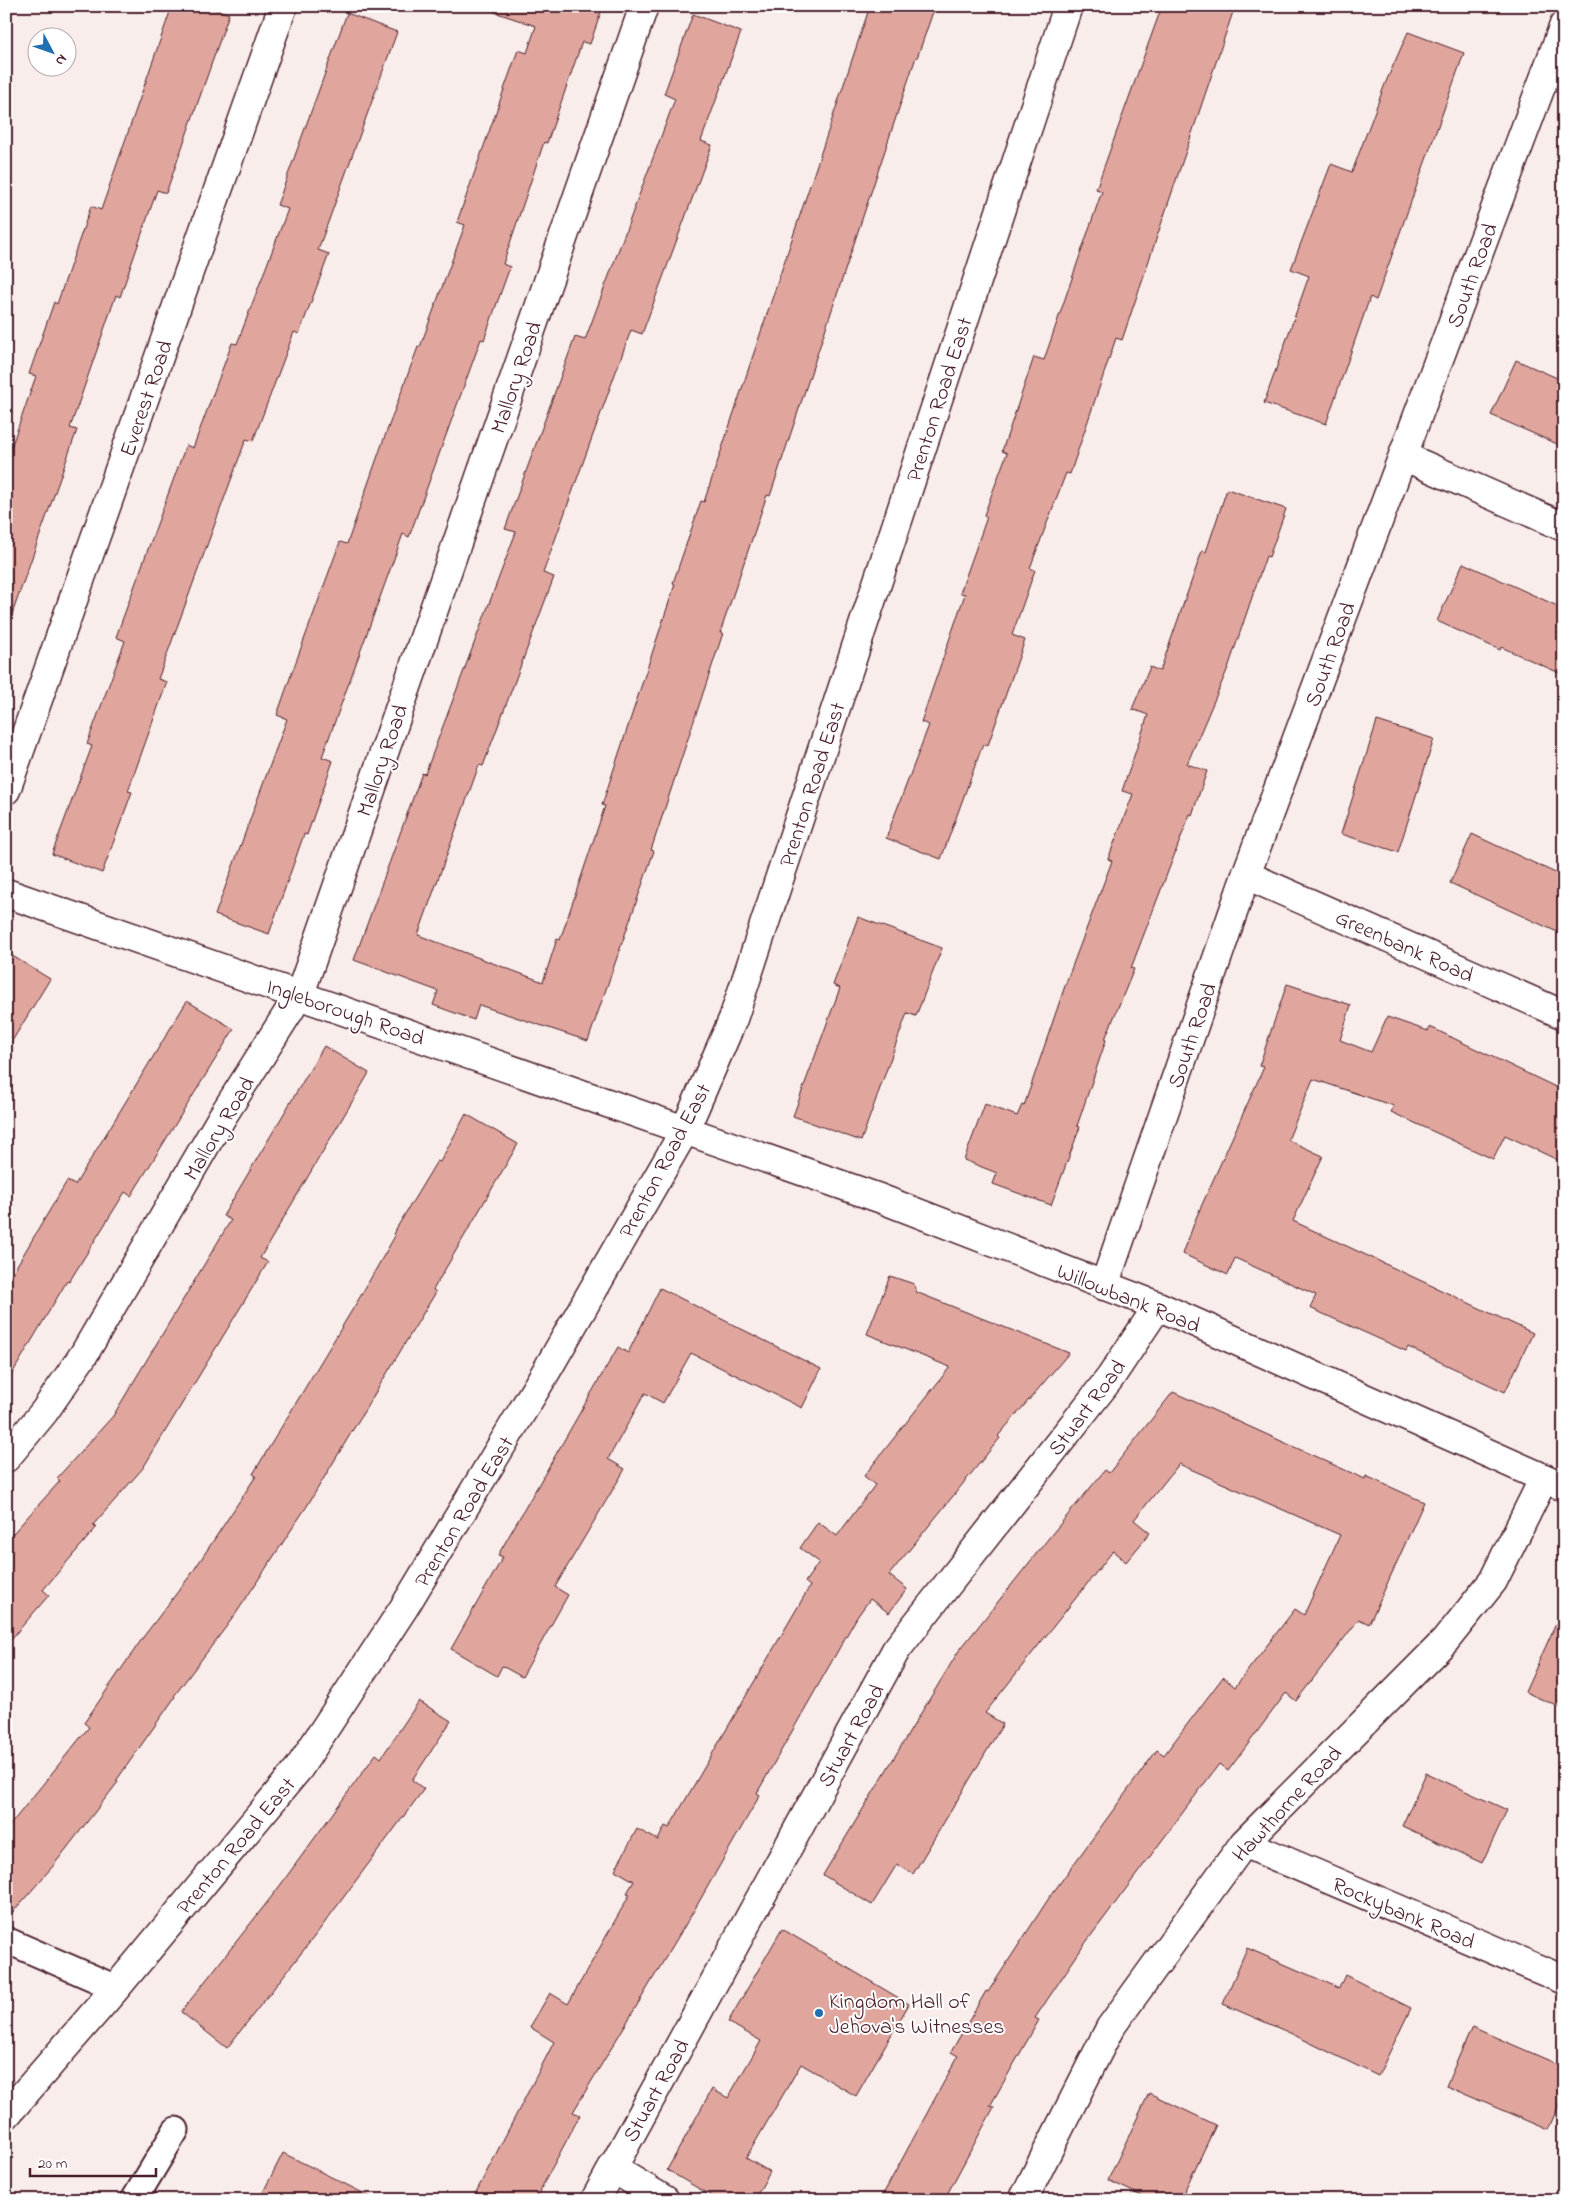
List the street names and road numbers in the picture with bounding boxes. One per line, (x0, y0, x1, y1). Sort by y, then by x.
street label: South Road (1440, 219, 1508, 333)
street label: Prenton Road East (899, 313, 983, 486)
street label: Mallory Road (484, 318, 553, 439)
street label: Everest Road (113, 337, 183, 461)
street label: South Road (1298, 598, 1366, 712)
street label: Prenton Road East (772, 698, 856, 871)
street label: Mallory Road (350, 701, 419, 822)
street label: Greenbank Road (1329, 903, 1478, 993)
street label: Ingleborough Road (261, 972, 428, 1057)
street label: South Road (1161, 979, 1227, 1093)
street label: Mallory Road (177, 1071, 265, 1188)
street label: Prenton Road East (612, 1078, 721, 1245)
street label: Willowbank Road (1051, 1256, 1204, 1343)
street label: Stuart Road (1041, 1354, 1135, 1464)
street label: Prenton Road East (408, 1430, 524, 1594)
street label: Stuart Road (811, 1679, 894, 1794)
street label: Hawthorne Road (1226, 1740, 1351, 1871)
street label: Prenton Road East (170, 1771, 305, 1923)
street label: Rockybank Road (1326, 1870, 1479, 1960)
street label: Stuart Road (616, 2034, 699, 2149)

